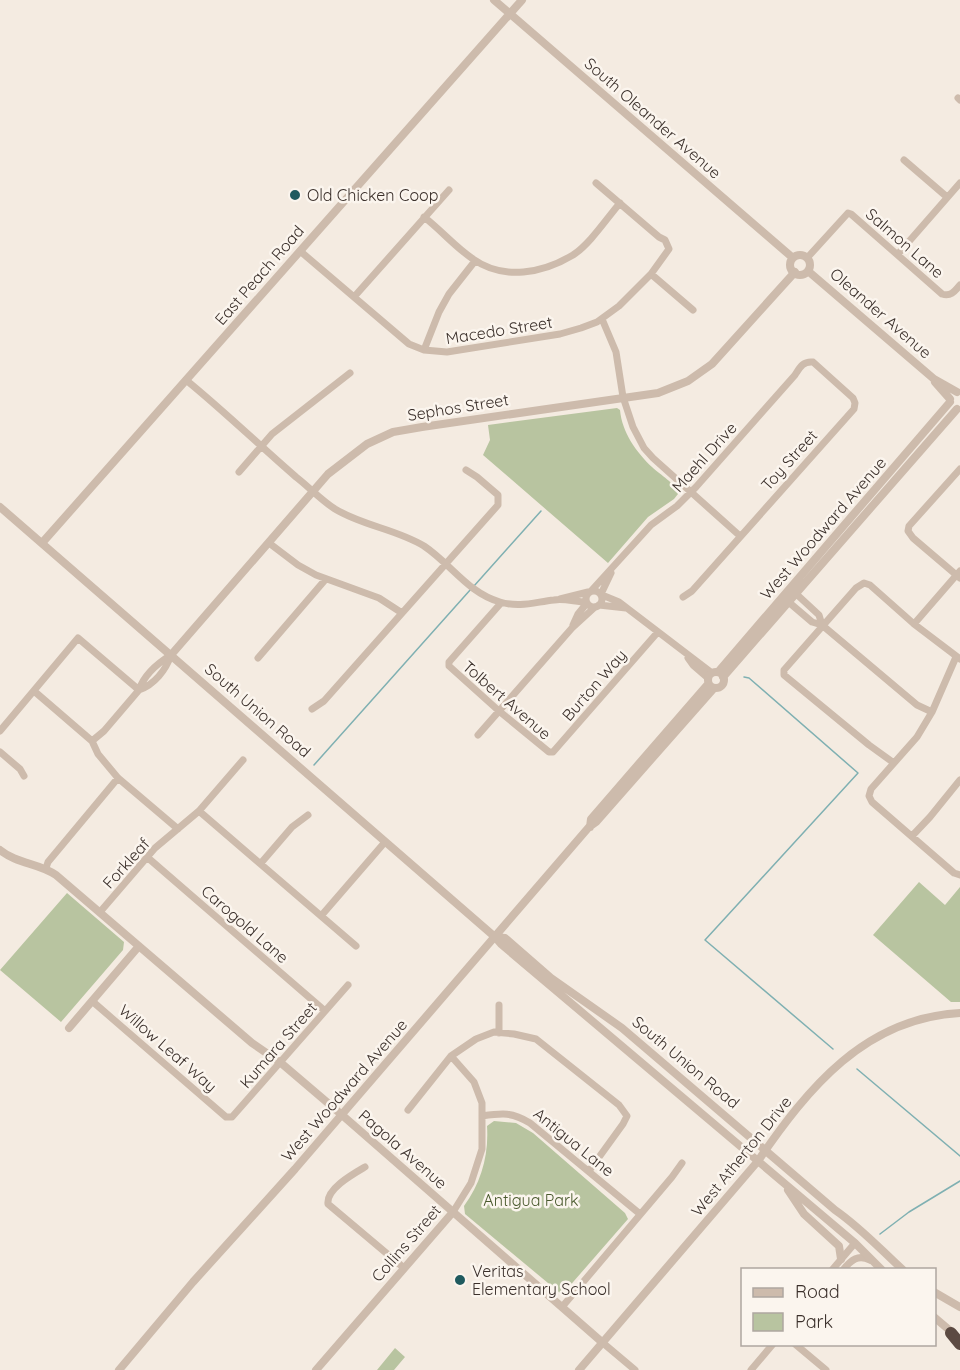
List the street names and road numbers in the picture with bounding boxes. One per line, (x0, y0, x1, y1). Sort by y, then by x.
street label: South Oleander Avenue (581, 53, 725, 183)
street label: Salmon Lane (862, 204, 948, 282)
street label: East Peach Road (210, 221, 308, 329)
street label: Oleander Avenue (826, 264, 936, 362)
street label: Macedo Street (444, 312, 554, 348)
street label: Sephos Street (406, 389, 510, 425)
street label: Maehl Drive (667, 418, 741, 496)
street label: Toy Street (757, 426, 821, 494)
street label: West Woodward Avenue (756, 453, 890, 603)
street label: Burton Way (557, 645, 631, 725)
street label: Tolbert Avenue (459, 656, 555, 744)
street label: South Union Road (201, 659, 315, 761)
street label: Forkleaf (98, 833, 154, 892)
street label: Carogold Lane (197, 881, 293, 967)
street label: Kumara Street (235, 998, 321, 1092)
street label: Willow Leaf Way (115, 1000, 221, 1096)
street label: South Union Road (628, 1011, 744, 1113)
street label: West Woodward Avenue (277, 1015, 411, 1165)
street label: West Atherton Drive (686, 1092, 796, 1220)
street label: Antigua Lane (530, 1103, 618, 1181)
street label: Pagola Avenue (355, 1105, 451, 1193)
street label: Collins Street (367, 1200, 445, 1286)

